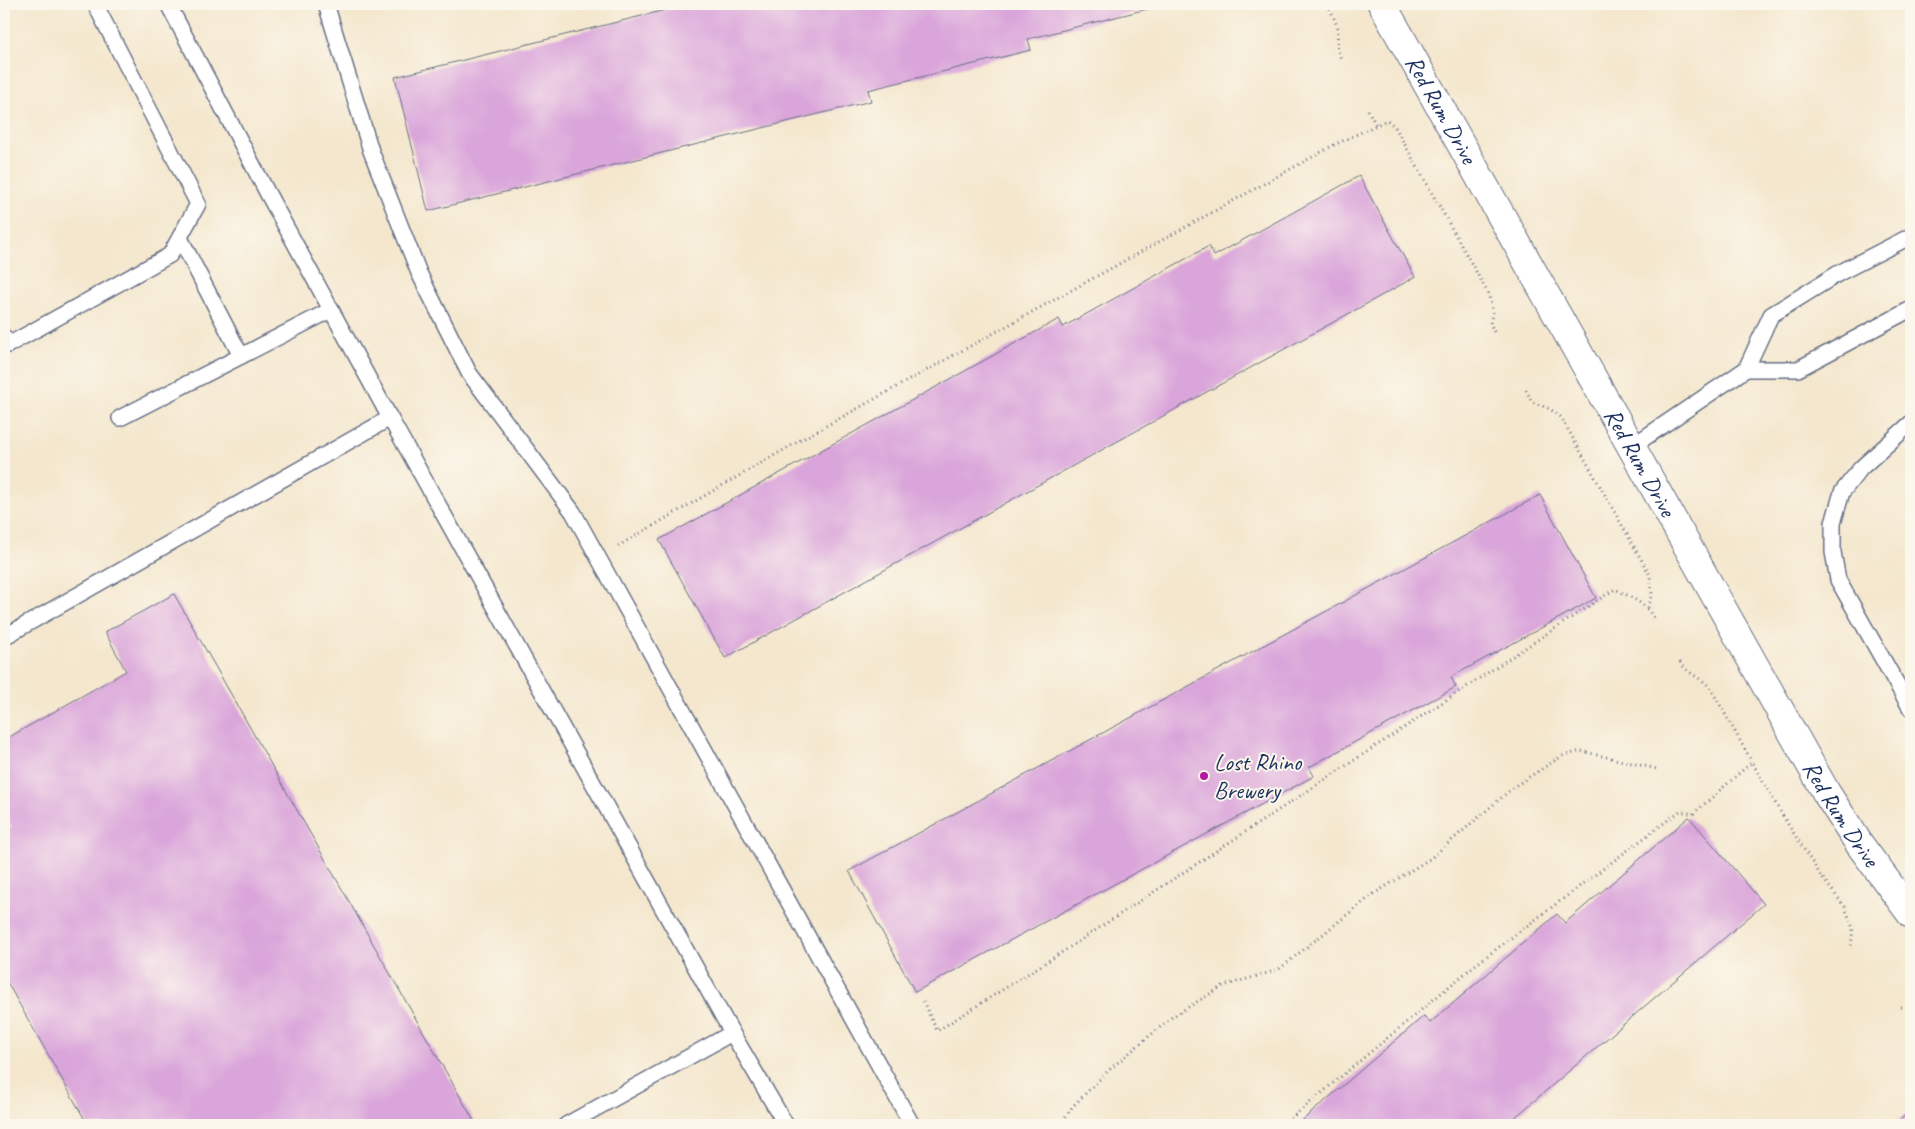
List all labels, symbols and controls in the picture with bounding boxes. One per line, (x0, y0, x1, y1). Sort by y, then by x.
street label: Red Rum Drive (1399, 50, 1485, 171)
street label: Red Rum Drive (1598, 403, 1684, 524)
place label: Lost Rhino Brewery (1214, 747, 1303, 805)
street label: Red Rum Drive (1796, 756, 1887, 875)
marker: Lost Rhino Brewery (1198, 770, 1210, 782)

